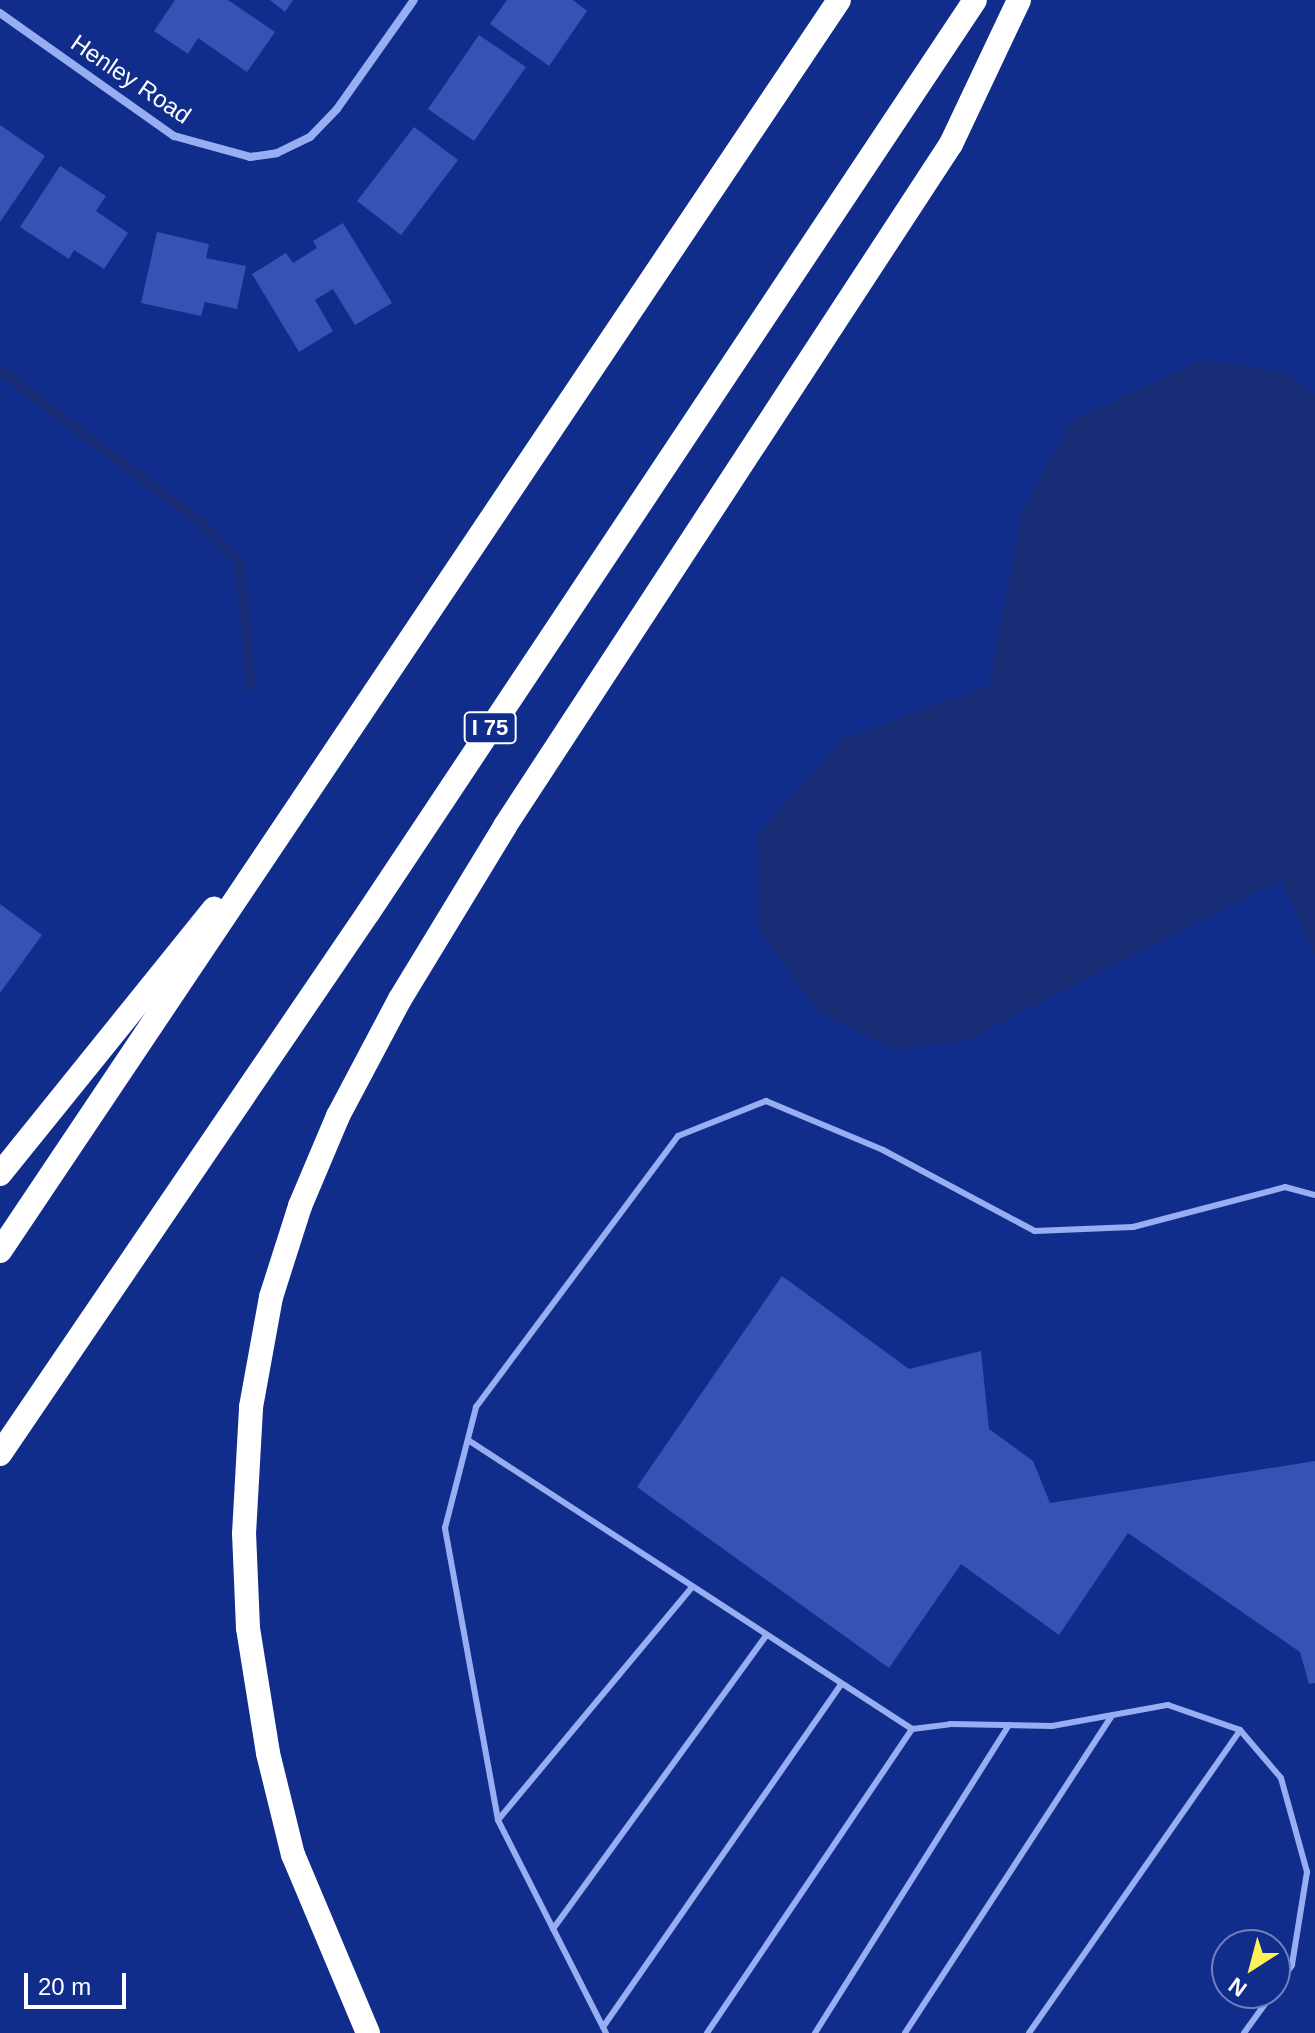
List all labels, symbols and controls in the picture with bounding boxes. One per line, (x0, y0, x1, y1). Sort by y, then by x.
street label: Henley Road (65, 28, 197, 130)
road number: I 75 (462, 710, 518, 746)
north arrow (1211, 1929, 1291, 2009)
scale bar (28, 1957, 130, 2007)
text: N (1224, 1972, 1252, 2002)
text: 20 m (38, 1973, 91, 2000)

